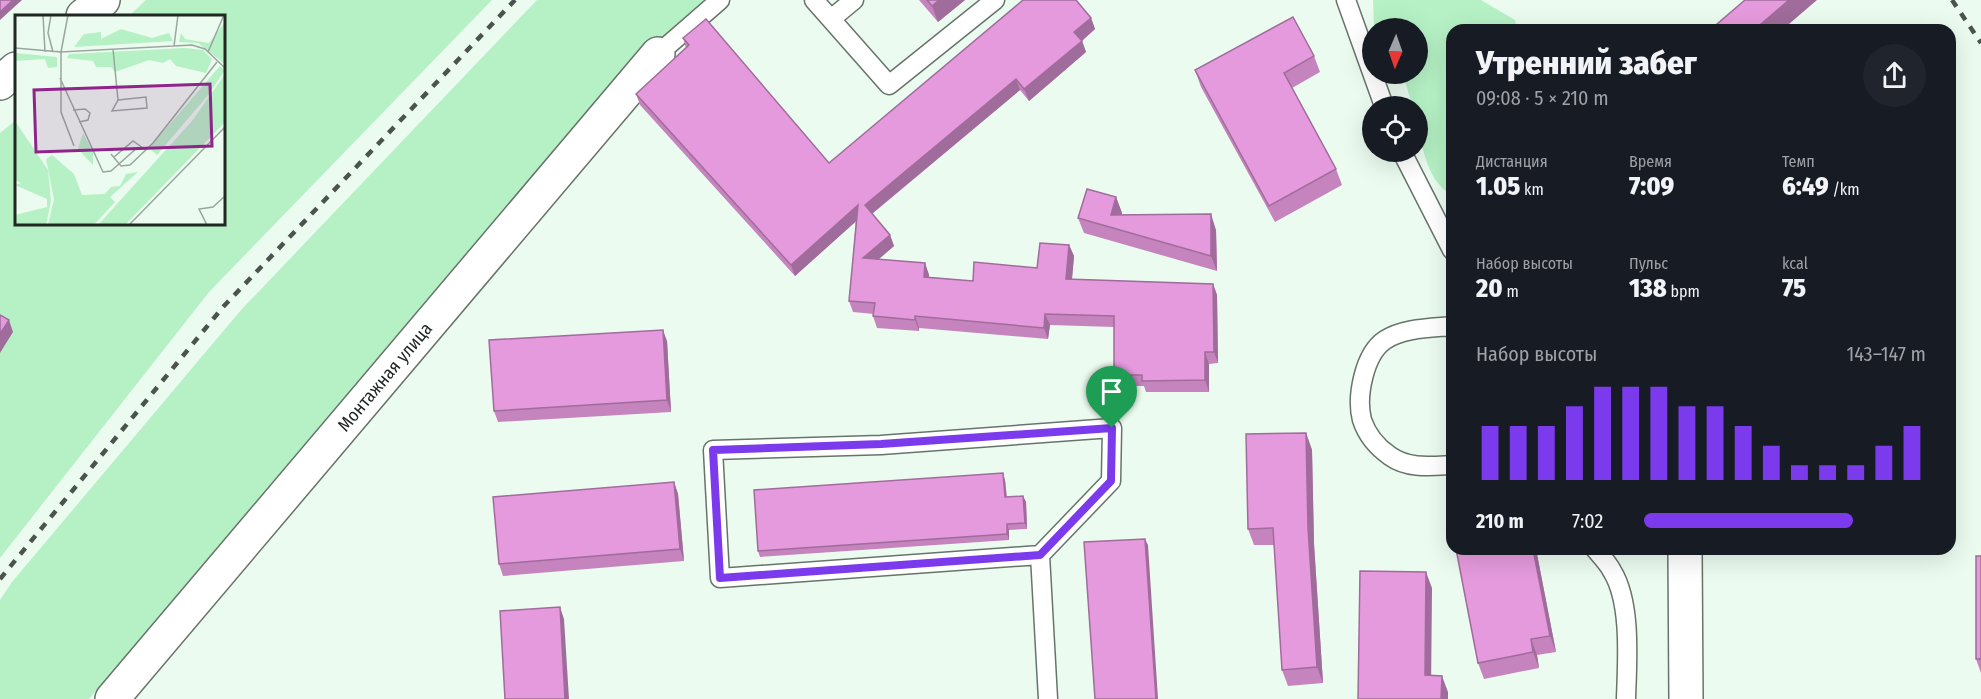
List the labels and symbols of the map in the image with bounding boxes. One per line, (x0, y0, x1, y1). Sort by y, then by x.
inset map (15, 15, 225, 225)
north arrow (1362, 18, 1428, 84)
street label: Монтажная улица (333, 318, 437, 436)
pin (1086, 366, 1137, 428)

